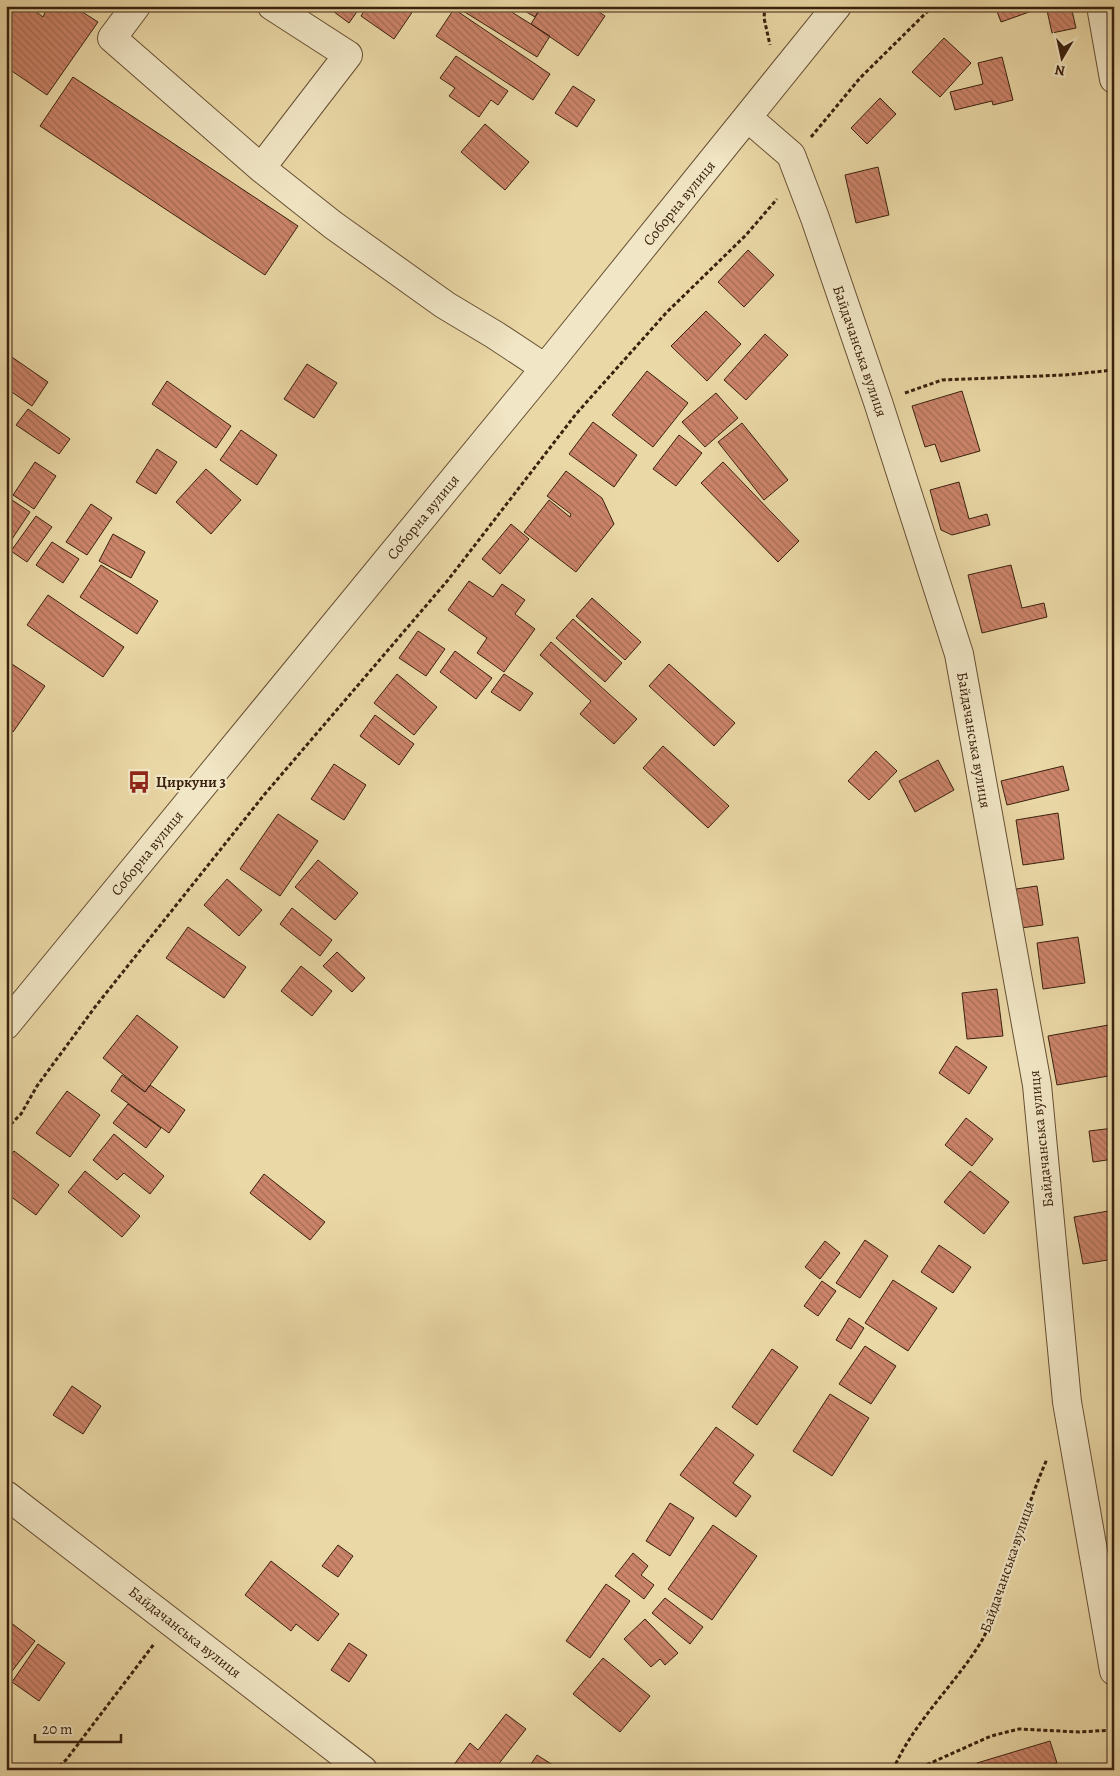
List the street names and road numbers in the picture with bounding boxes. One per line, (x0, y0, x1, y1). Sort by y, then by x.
street label: Соборна вулиця (638, 156, 720, 250)
street label: Байдачанська вулиця (828, 283, 892, 419)
street label: Соборна вулиця (382, 470, 464, 564)
street label: Байдачанська вулиця (952, 670, 996, 810)
street label: Соборна вулиця (106, 806, 188, 900)
street label: Байдачанська вулиця (1024, 1069, 1058, 1209)
street label: Байдачанська вулиця (975, 1499, 1039, 1635)
street label: Байдачанська вулиця (124, 1582, 246, 1682)

